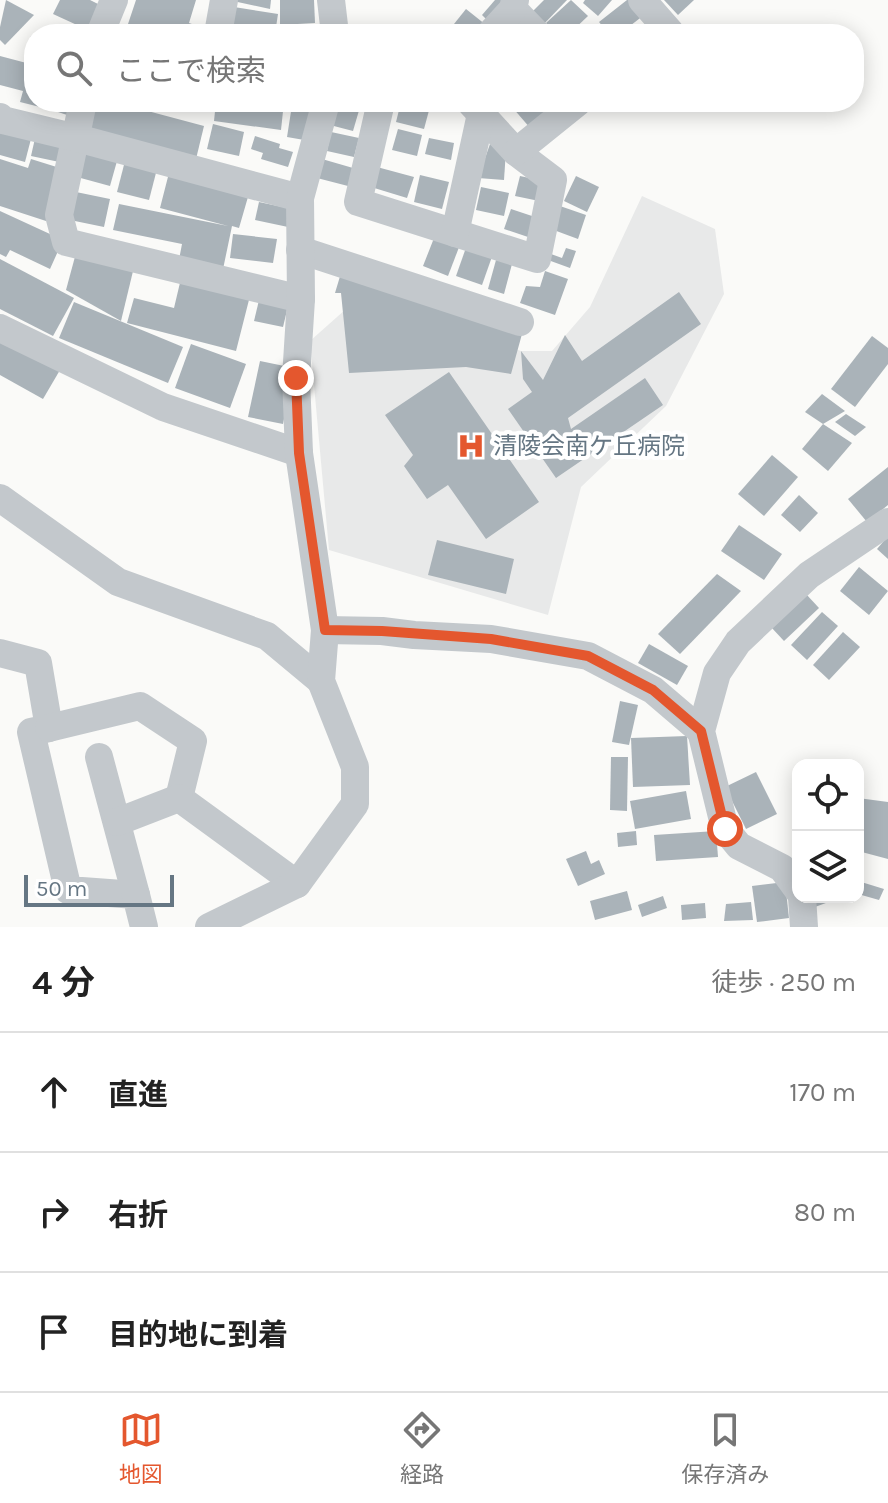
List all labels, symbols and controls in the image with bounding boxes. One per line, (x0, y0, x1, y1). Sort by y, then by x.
search box (24, 24, 864, 112)
icon: search (52, 46, 96, 90)
text: ここで検索 (116, 53, 266, 89)
route end (278, 360, 314, 396)
hospital icon: 清陵会南ケ丘病院 (456, 431, 486, 461)
place label: 清陵会南ケ丘病院 (493, 432, 685, 460)
map controls (792, 759, 864, 903)
button: locate (792, 759, 864, 831)
route start (707, 811, 743, 847)
button: layers (792, 831, 864, 903)
scale bar (24, 871, 174, 907)
text: 50 m (36, 876, 87, 902)
text: 4 分 (32, 963, 95, 1003)
text: 徒歩 · 250 m (711, 967, 856, 998)
icon: ahead (32, 1070, 76, 1114)
text: 直進 (108, 1077, 168, 1113)
text: 170 m (789, 1077, 856, 1108)
icon: right (32, 1190, 76, 1234)
text: 右折 (108, 1197, 168, 1233)
text: 80 m (794, 1197, 856, 1228)
icon: arrive (32, 1310, 76, 1354)
text: 目的地に到着 (108, 1317, 288, 1353)
tab: 地図 (119, 1408, 163, 1488)
tab: 経路 (400, 1408, 444, 1488)
tab: 保存済み (681, 1408, 769, 1488)

